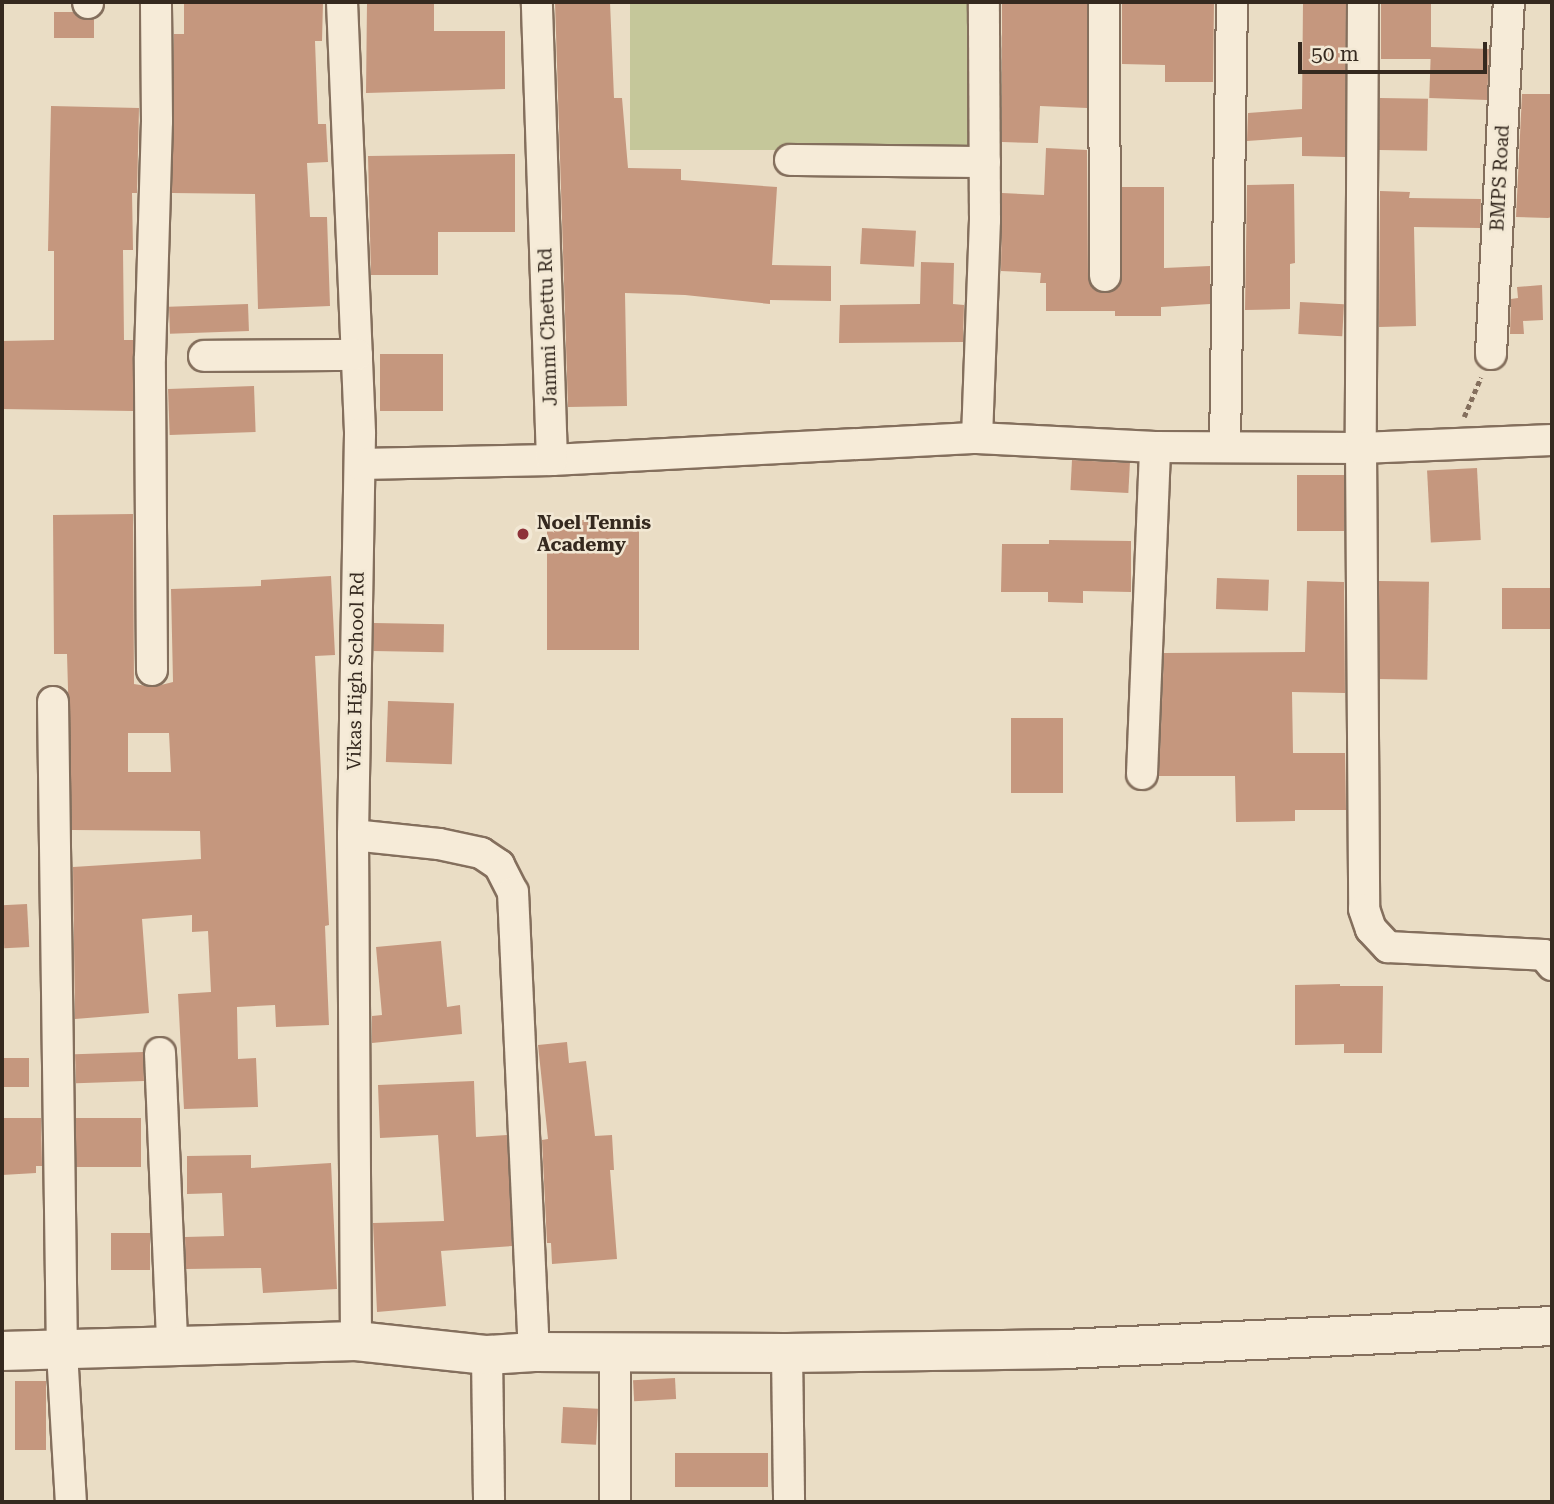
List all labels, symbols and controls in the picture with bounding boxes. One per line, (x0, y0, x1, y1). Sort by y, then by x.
scale bar (1302, 28, 1491, 72)
text: 50 m (1311, 42, 1359, 66)
street label: BMPS Road (1486, 124, 1514, 232)
street label: Jammi Chettu Rd (534, 247, 562, 407)
place label: Noel Tennis Academy (537, 512, 651, 556)
marker: Noel Tennis Academy (515, 526, 531, 542)
street label: Vikas High School Rd (343, 571, 369, 771)

